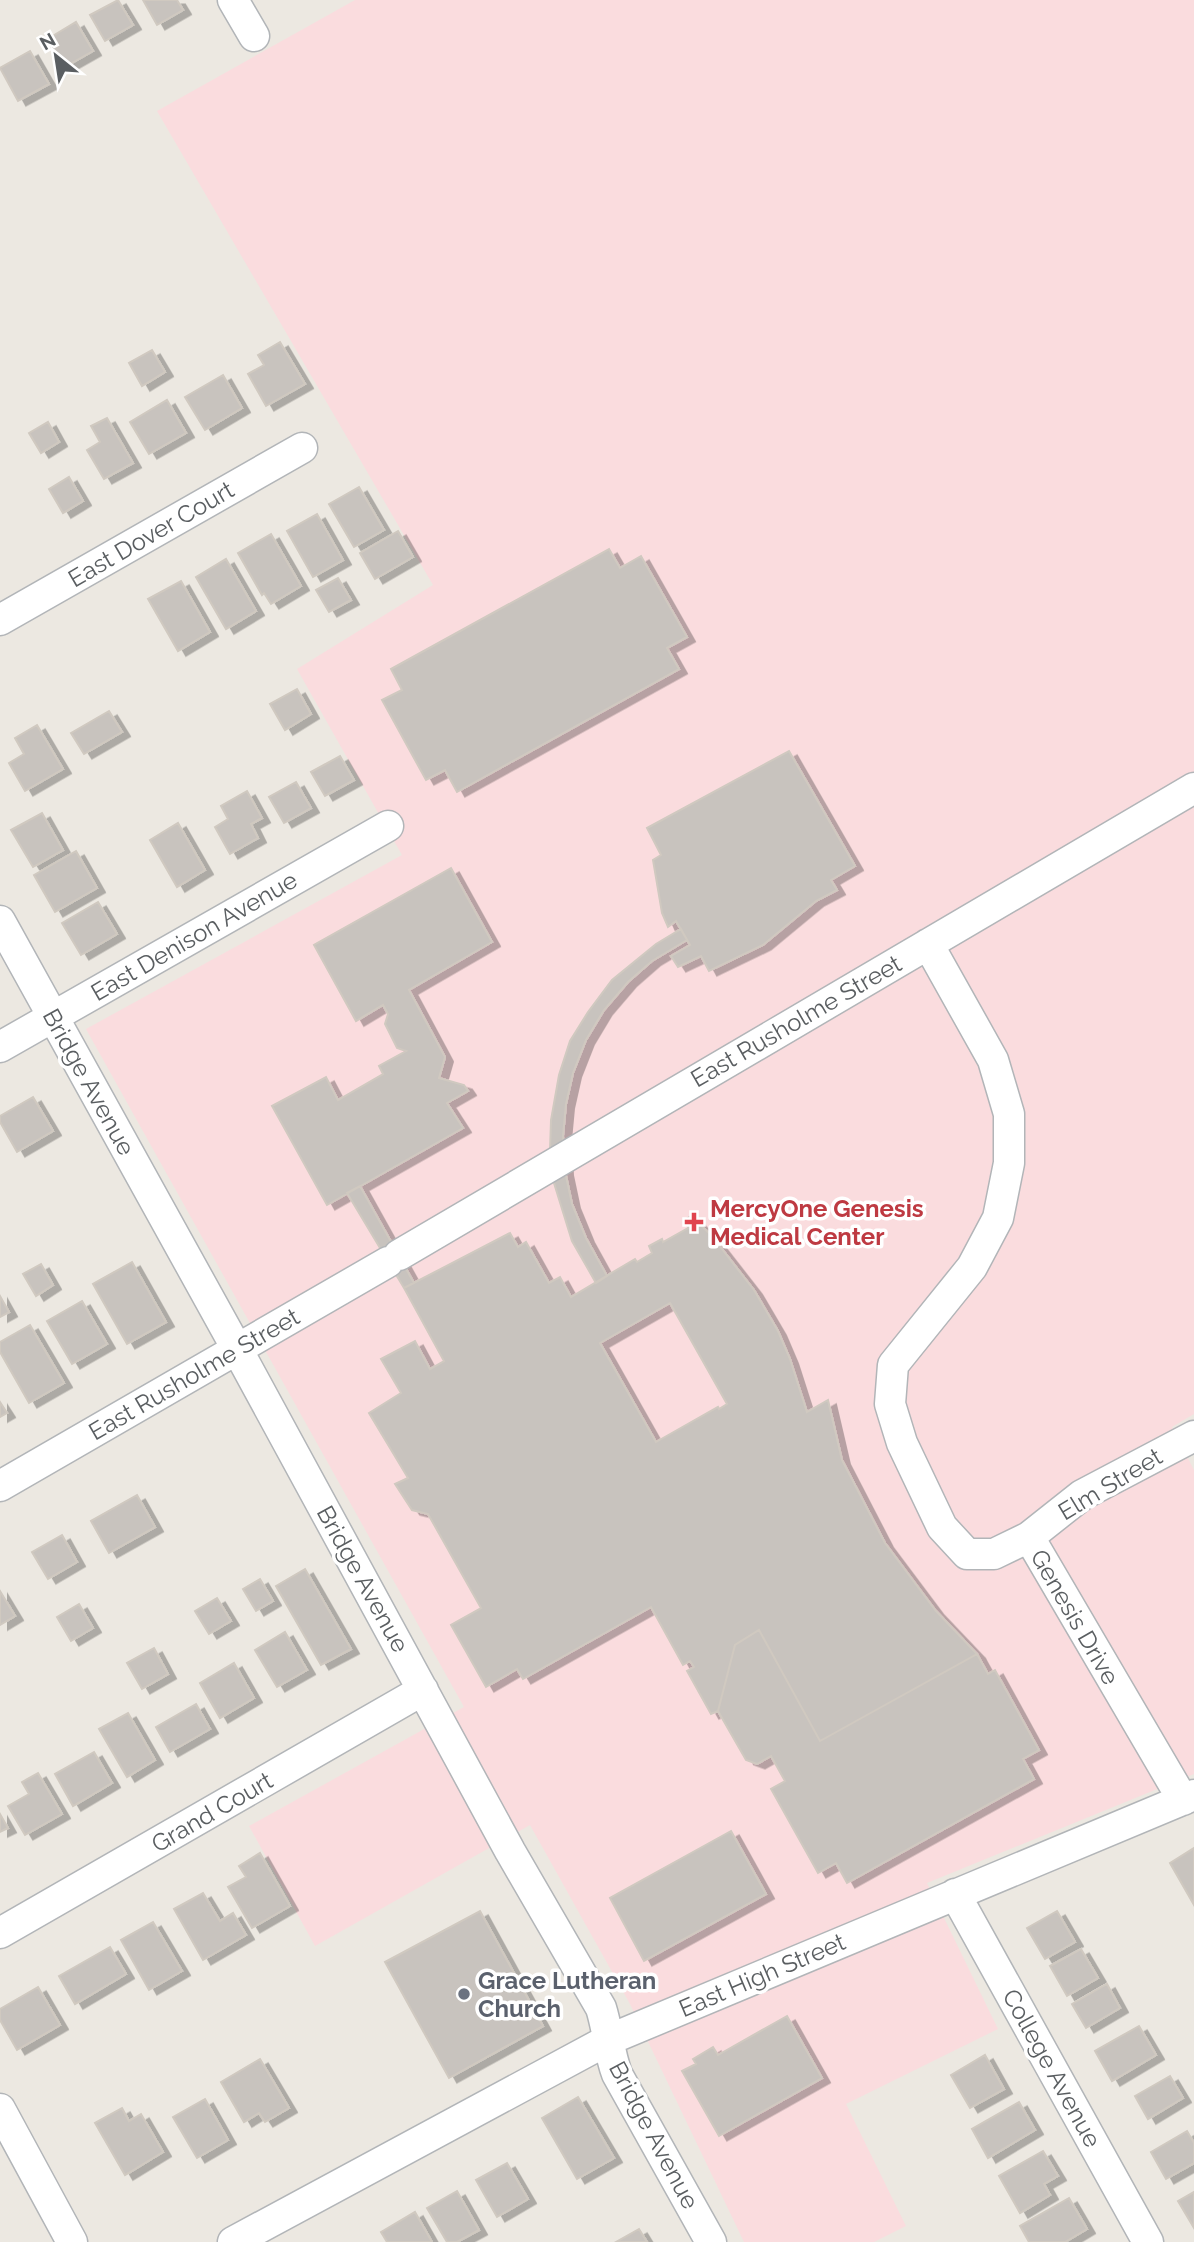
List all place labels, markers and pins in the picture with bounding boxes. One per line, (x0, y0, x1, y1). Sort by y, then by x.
place label: MercyOne Genesis Medical Center (710, 1194, 924, 1251)
marker: MercyOne Genesis Medical Center (684, 1212, 704, 1232)
place label: Grace Lutheran Church (478, 1966, 656, 2023)
marker: Grace Lutheran Church (456, 1986, 472, 2002)

